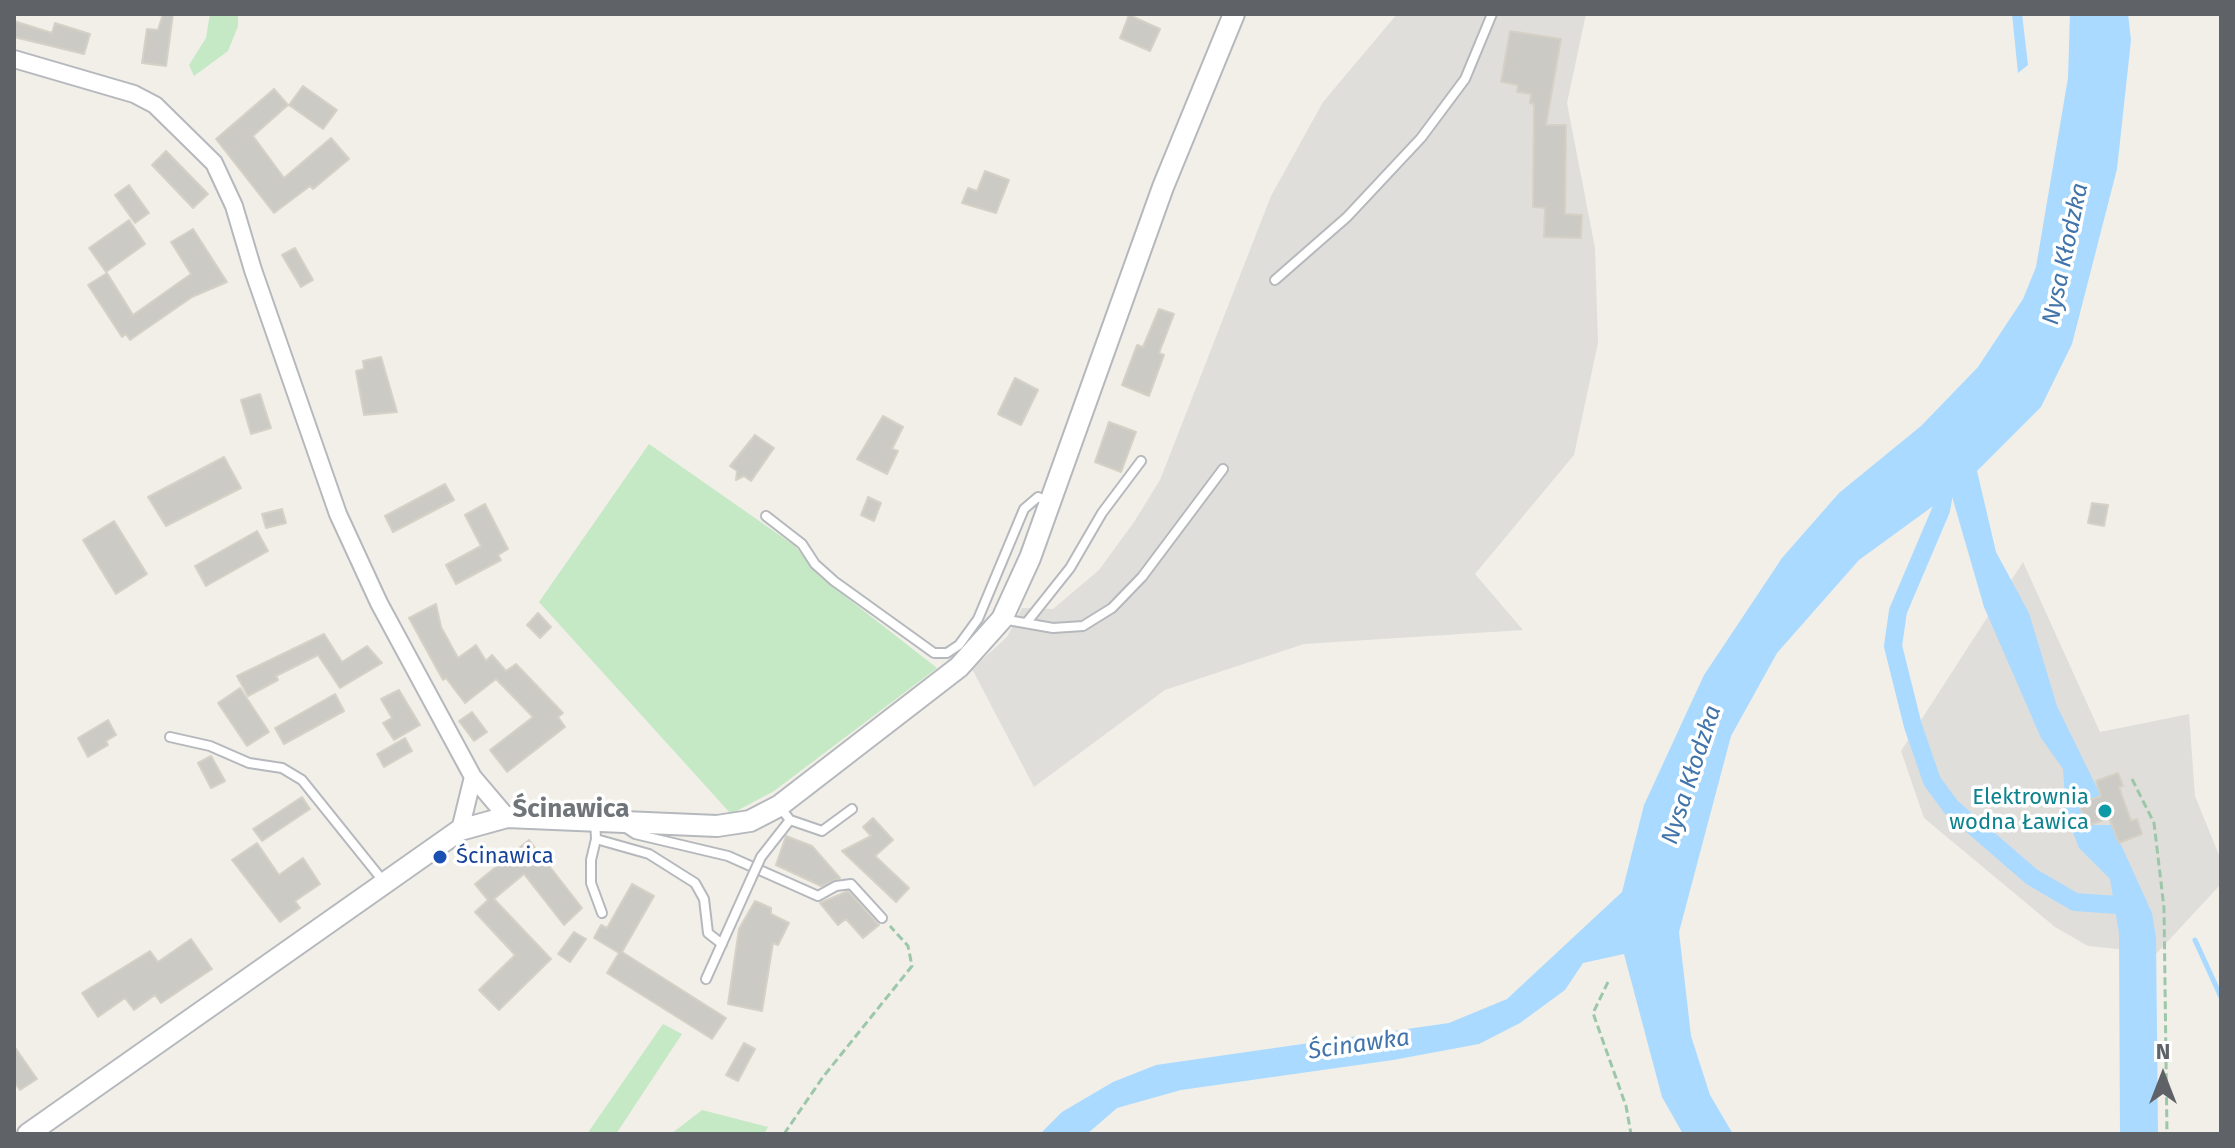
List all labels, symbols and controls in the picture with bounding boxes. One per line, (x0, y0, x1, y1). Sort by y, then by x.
water label: Nysa Kłodzka (2037, 180, 2095, 328)
water label: Nysa Kłodzka (1656, 702, 1728, 848)
place label: Elektrownia wodna Ławica (1949, 785, 2089, 836)
district label: Ścinawica (512, 794, 630, 826)
marker: Elektrownia wodna Ławica (2096, 802, 2114, 820)
place label: Ścinawica (456, 844, 554, 870)
marker: Ścinawica (431, 848, 449, 866)
water label: Ścinawka (1306, 1024, 1412, 1066)
north arrow (2123, 1036, 2203, 1116)
text: N (2156, 1038, 2170, 1065)

